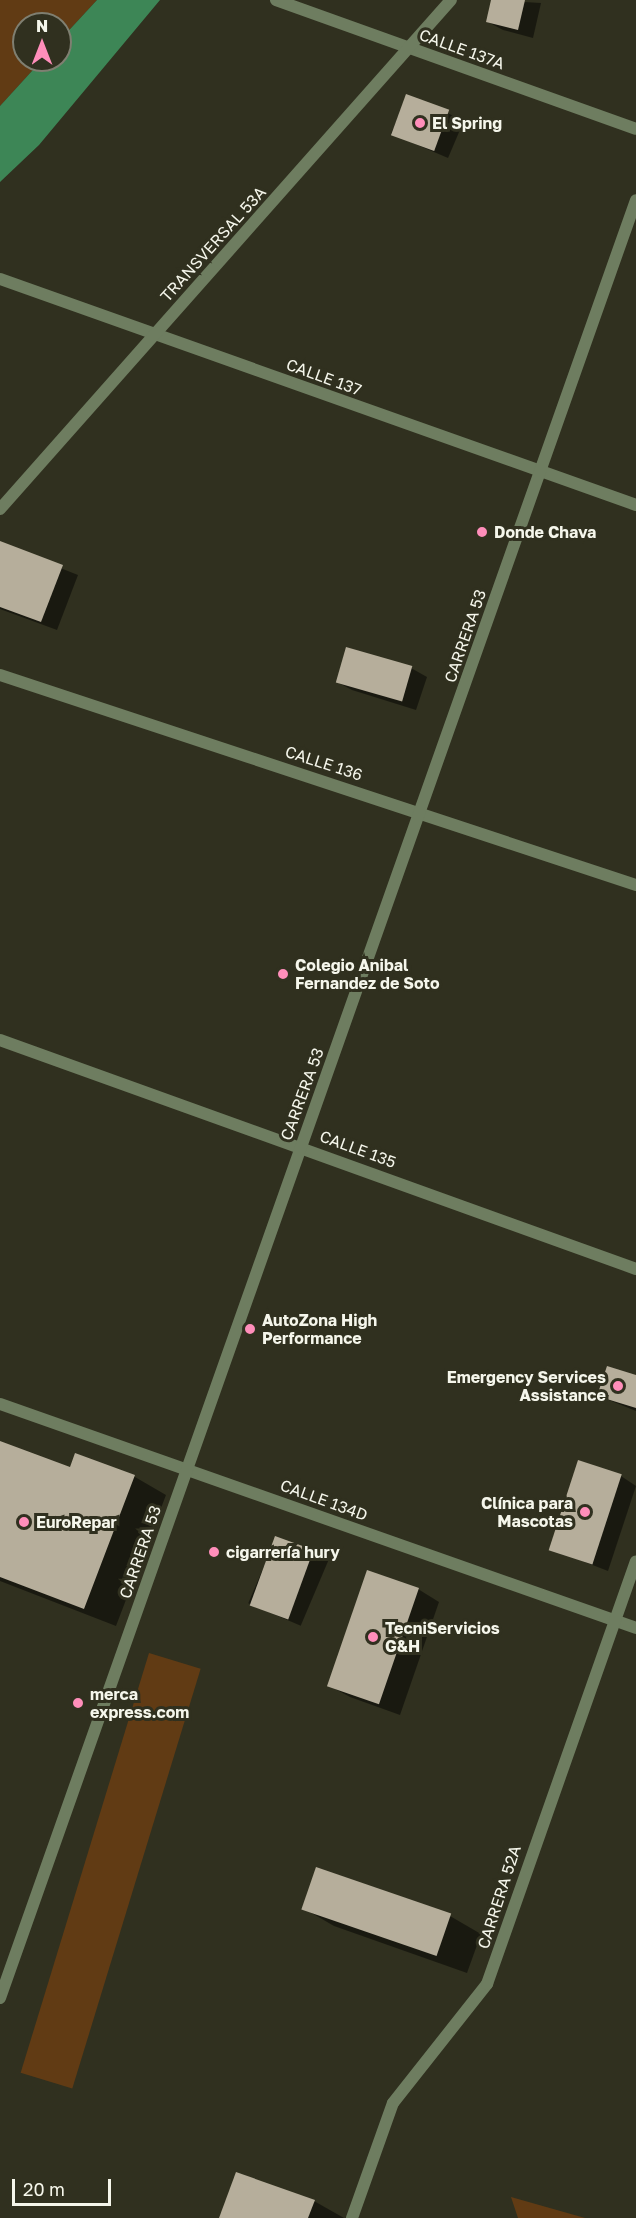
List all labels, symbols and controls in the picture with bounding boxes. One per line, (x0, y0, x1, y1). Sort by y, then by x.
north arrow (12, 12, 72, 72)
text: N (36, 16, 48, 36)
street label: CALLE 137A (417, 25, 507, 73)
place label: El Spring (432, 113, 502, 133)
marker: El Spring (413, 116, 427, 130)
street label: TRANSVERSAL 53A (156, 182, 270, 306)
street label: CALLE 137 (284, 354, 364, 400)
place label: Donde Chava (494, 522, 596, 542)
marker: Donde Chava (475, 525, 489, 539)
street label: CARRERA 53 (440, 587, 490, 685)
street label: CALLE 136 (283, 741, 365, 785)
place label: Colegio Anibal Fernandez de Soto (295, 955, 440, 993)
marker: Colegio Anibal Fernandez de Soto (276, 967, 290, 981)
street label: CARRERA 53 (276, 1045, 328, 1143)
street label: CALLE 135 (317, 1126, 399, 1172)
place label: AutoZona High Performance (262, 1310, 377, 1348)
marker: AutoZona High Performance (243, 1322, 257, 1336)
place label: Emergency Services Assistance (447, 1367, 606, 1405)
marker: Emergency Services Assistance (611, 1379, 625, 1393)
street label: CALLE 134D (278, 1475, 370, 1525)
place label: Clínica para Mascotas (481, 1493, 573, 1531)
street label: CARRERA 53 (115, 1503, 165, 1601)
marker: Clínica para Mascotas (578, 1505, 592, 1519)
place label: EuroRepar (36, 1512, 117, 1532)
marker: EuroRepar (17, 1515, 31, 1529)
place label: cigarrería hury (226, 1542, 340, 1562)
marker: cigarrería hury (207, 1545, 221, 1559)
place label: TecniServicios G&H (385, 1618, 500, 1656)
marker: TecniServicios G&H (366, 1630, 380, 1644)
place label: merca express.com (90, 1684, 189, 1722)
marker: merca express.com (71, 1696, 85, 1710)
street label: CARRERA 52A (473, 1843, 525, 1951)
scale bar (15, 2167, 114, 2205)
text: 20 m (23, 2178, 65, 2200)

